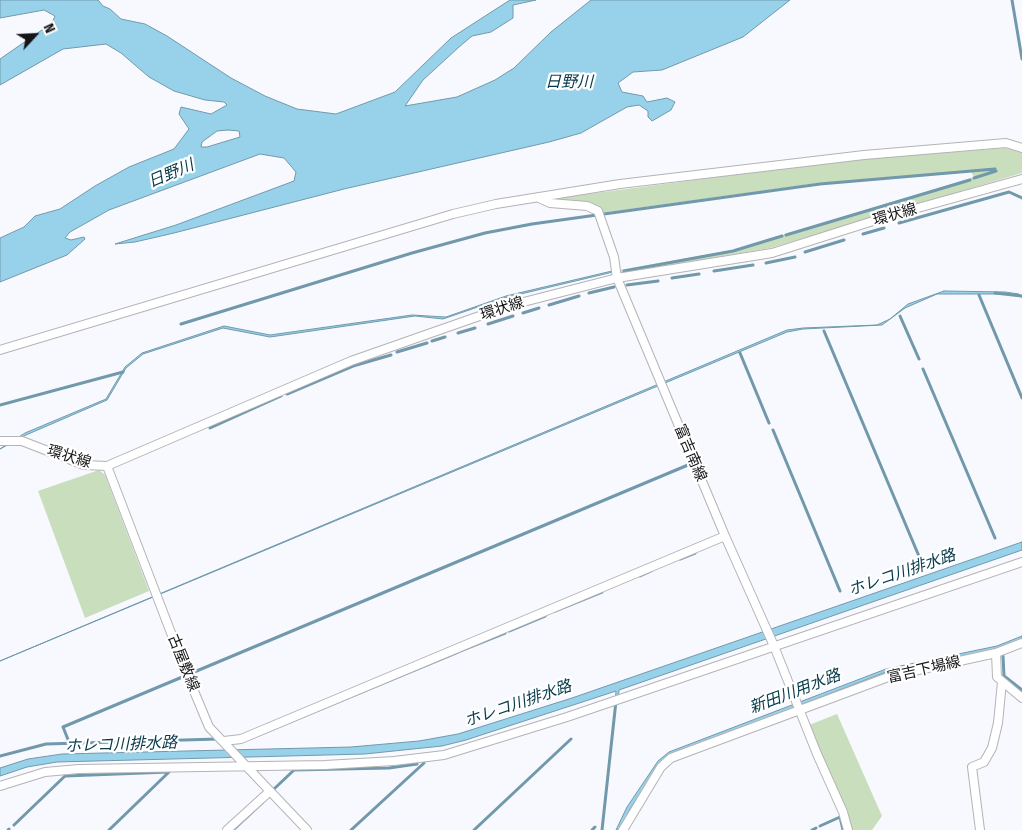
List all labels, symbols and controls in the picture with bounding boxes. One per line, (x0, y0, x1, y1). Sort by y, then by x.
north arrow (10, 10, 60, 60)
text: N (40, 21, 59, 36)
water label: 日野川 (545, 73, 593, 93)
water label: 日野川 (145, 156, 197, 192)
street label: 環状線 (871, 200, 919, 230)
street label: 環状線 (478, 293, 526, 325)
street label: 富吉南線 (670, 422, 710, 484)
street label: 環状線 (45, 442, 93, 472)
water label: ホレコ川排水路 (846, 546, 958, 600)
street label: 古屋敷線 (163, 632, 203, 694)
street label: 富吉下場線 (885, 653, 963, 687)
water label: 新田川用水路 (747, 666, 843, 718)
water label: ホレコ川排水路 (462, 677, 574, 731)
water label: ホレコ川排水路 (65, 733, 177, 757)

